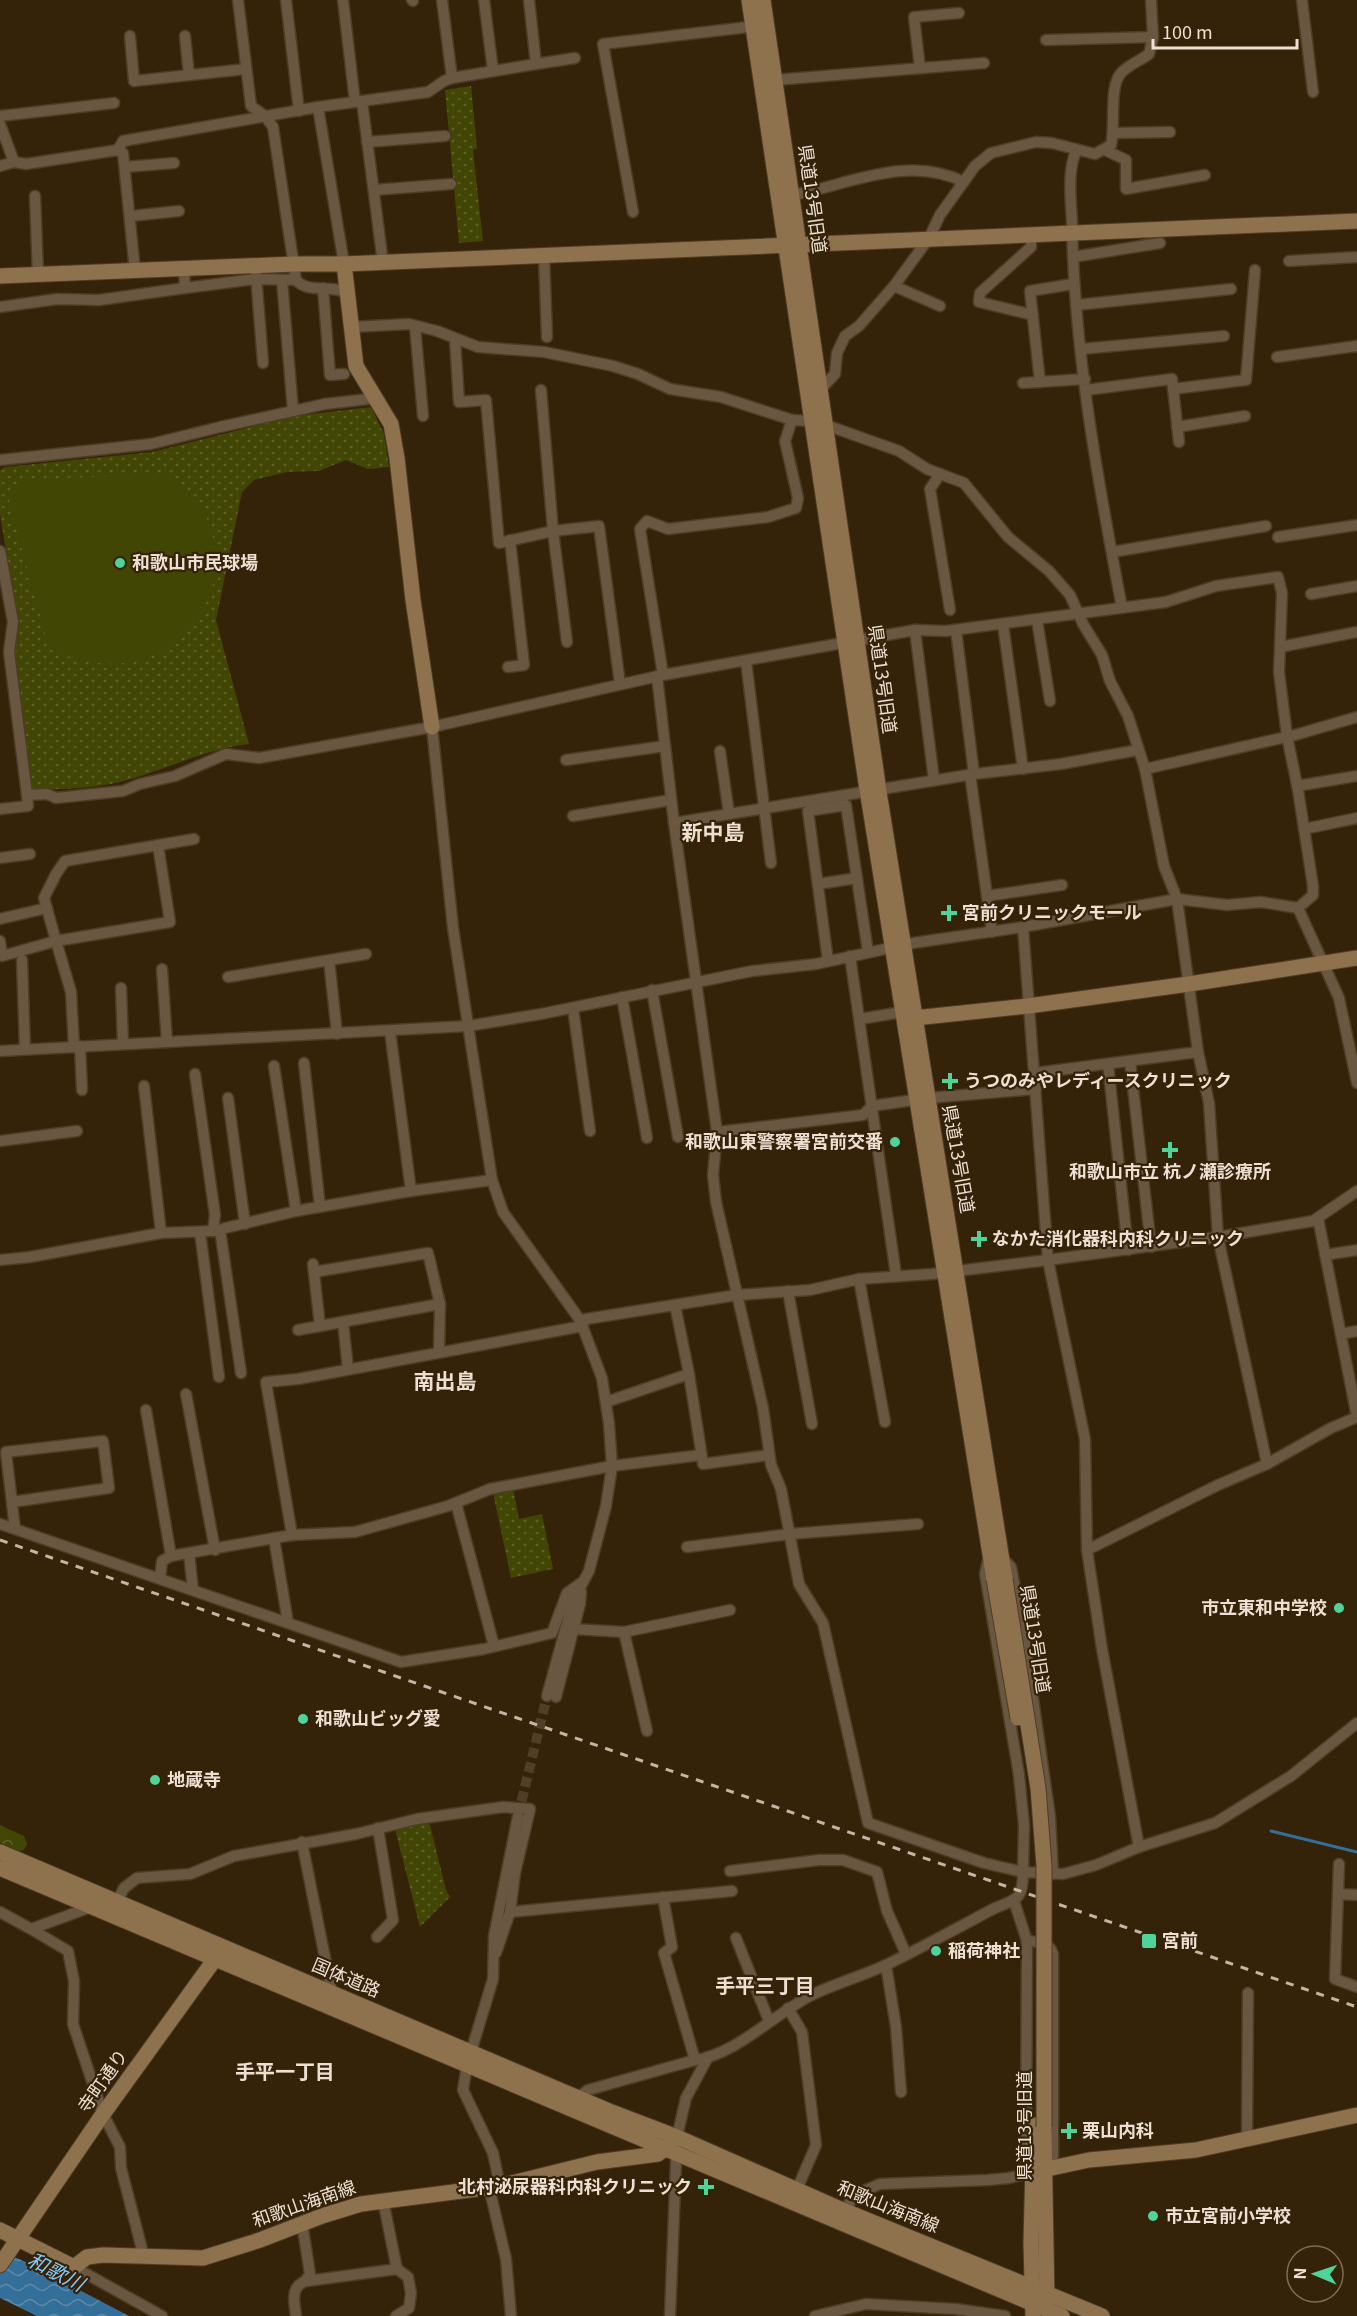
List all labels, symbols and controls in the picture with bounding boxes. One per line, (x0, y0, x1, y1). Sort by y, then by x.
scale bar (1153, 12, 1297, 50)
text: 100 m (1162, 18, 1213, 44)
street label: 県道13号旧道 (793, 142, 835, 255)
place label: 和歌山市民球場 (132, 548, 258, 574)
marker: 和歌山市民球場 (113, 556, 127, 570)
street label: 県道13号旧道 (863, 622, 905, 735)
district label: 新中島 (682, 816, 745, 846)
place label: 宮前クリニックモール (962, 898, 1142, 924)
marker: 宮前クリニックモール (940, 904, 958, 922)
place label: うつのみやレディースクリニック (964, 1066, 1232, 1092)
marker: うつのみやレディースクリニック (941, 1072, 959, 1090)
street label: 県道13号旧道 (938, 1102, 982, 1215)
place label: 和歌山東警察署宮前交番 (685, 1127, 883, 1153)
marker: 和歌山東警察署宮前交番 (888, 1135, 902, 1149)
marker: 和歌山市立 杭ノ瀬診療所 (1161, 1141, 1179, 1159)
place label: 和歌山市立 杭ノ瀬診療所 (1069, 1157, 1271, 1183)
place label: なかた消化器科内科クリニック (992, 1224, 1244, 1250)
marker: なかた消化器科内科クリニック (970, 1230, 988, 1248)
district label: 南出島 (414, 1365, 477, 1395)
street label: 県道13号旧道 (1016, 1582, 1058, 1695)
place label: 市立東和中学校 (1201, 1593, 1327, 1619)
marker: 市立東和中学校 (1332, 1601, 1346, 1615)
place label: 和歌山ビッグ愛 (315, 1704, 441, 1730)
marker: 和歌山ビッグ愛 (296, 1712, 310, 1726)
place label: 地蔵寺 (167, 1765, 221, 1791)
marker: 地蔵寺 (148, 1773, 162, 1787)
place label: 宮前 (1162, 1926, 1198, 1952)
marker: 宮前 (1140, 1932, 1158, 1950)
place label: 稲荷神社 (948, 1936, 1020, 1962)
marker: 稲荷神社 (929, 1944, 943, 1958)
street label: 国体道路 (309, 1950, 385, 2002)
district label: 手平三丁目 (715, 1970, 815, 1999)
street label: 寺町通り (70, 2043, 133, 2117)
district label: 手平一丁目 (235, 2056, 335, 2085)
street label: 県道13号旧道 (1010, 2071, 1036, 2181)
place label: 栗山内科 (1082, 2116, 1154, 2142)
marker: 栗山内科 (1060, 2122, 1078, 2140)
street label: 和歌山海南線 (248, 2172, 359, 2232)
place label: 北村泌尿器科内科クリニック (458, 2172, 692, 2198)
street label: 和歌山海南線 (834, 2173, 944, 2237)
marker: 北村泌尿器科内科クリニック (697, 2178, 715, 2196)
place label: 市立宮前小学校 (1165, 2201, 1291, 2227)
marker: 市立宮前小学校 (1146, 2209, 1160, 2223)
water label: 和歌川 (23, 2244, 92, 2298)
north arrow (1285, 2244, 1345, 2304)
text: N (1287, 2267, 1311, 2280)

